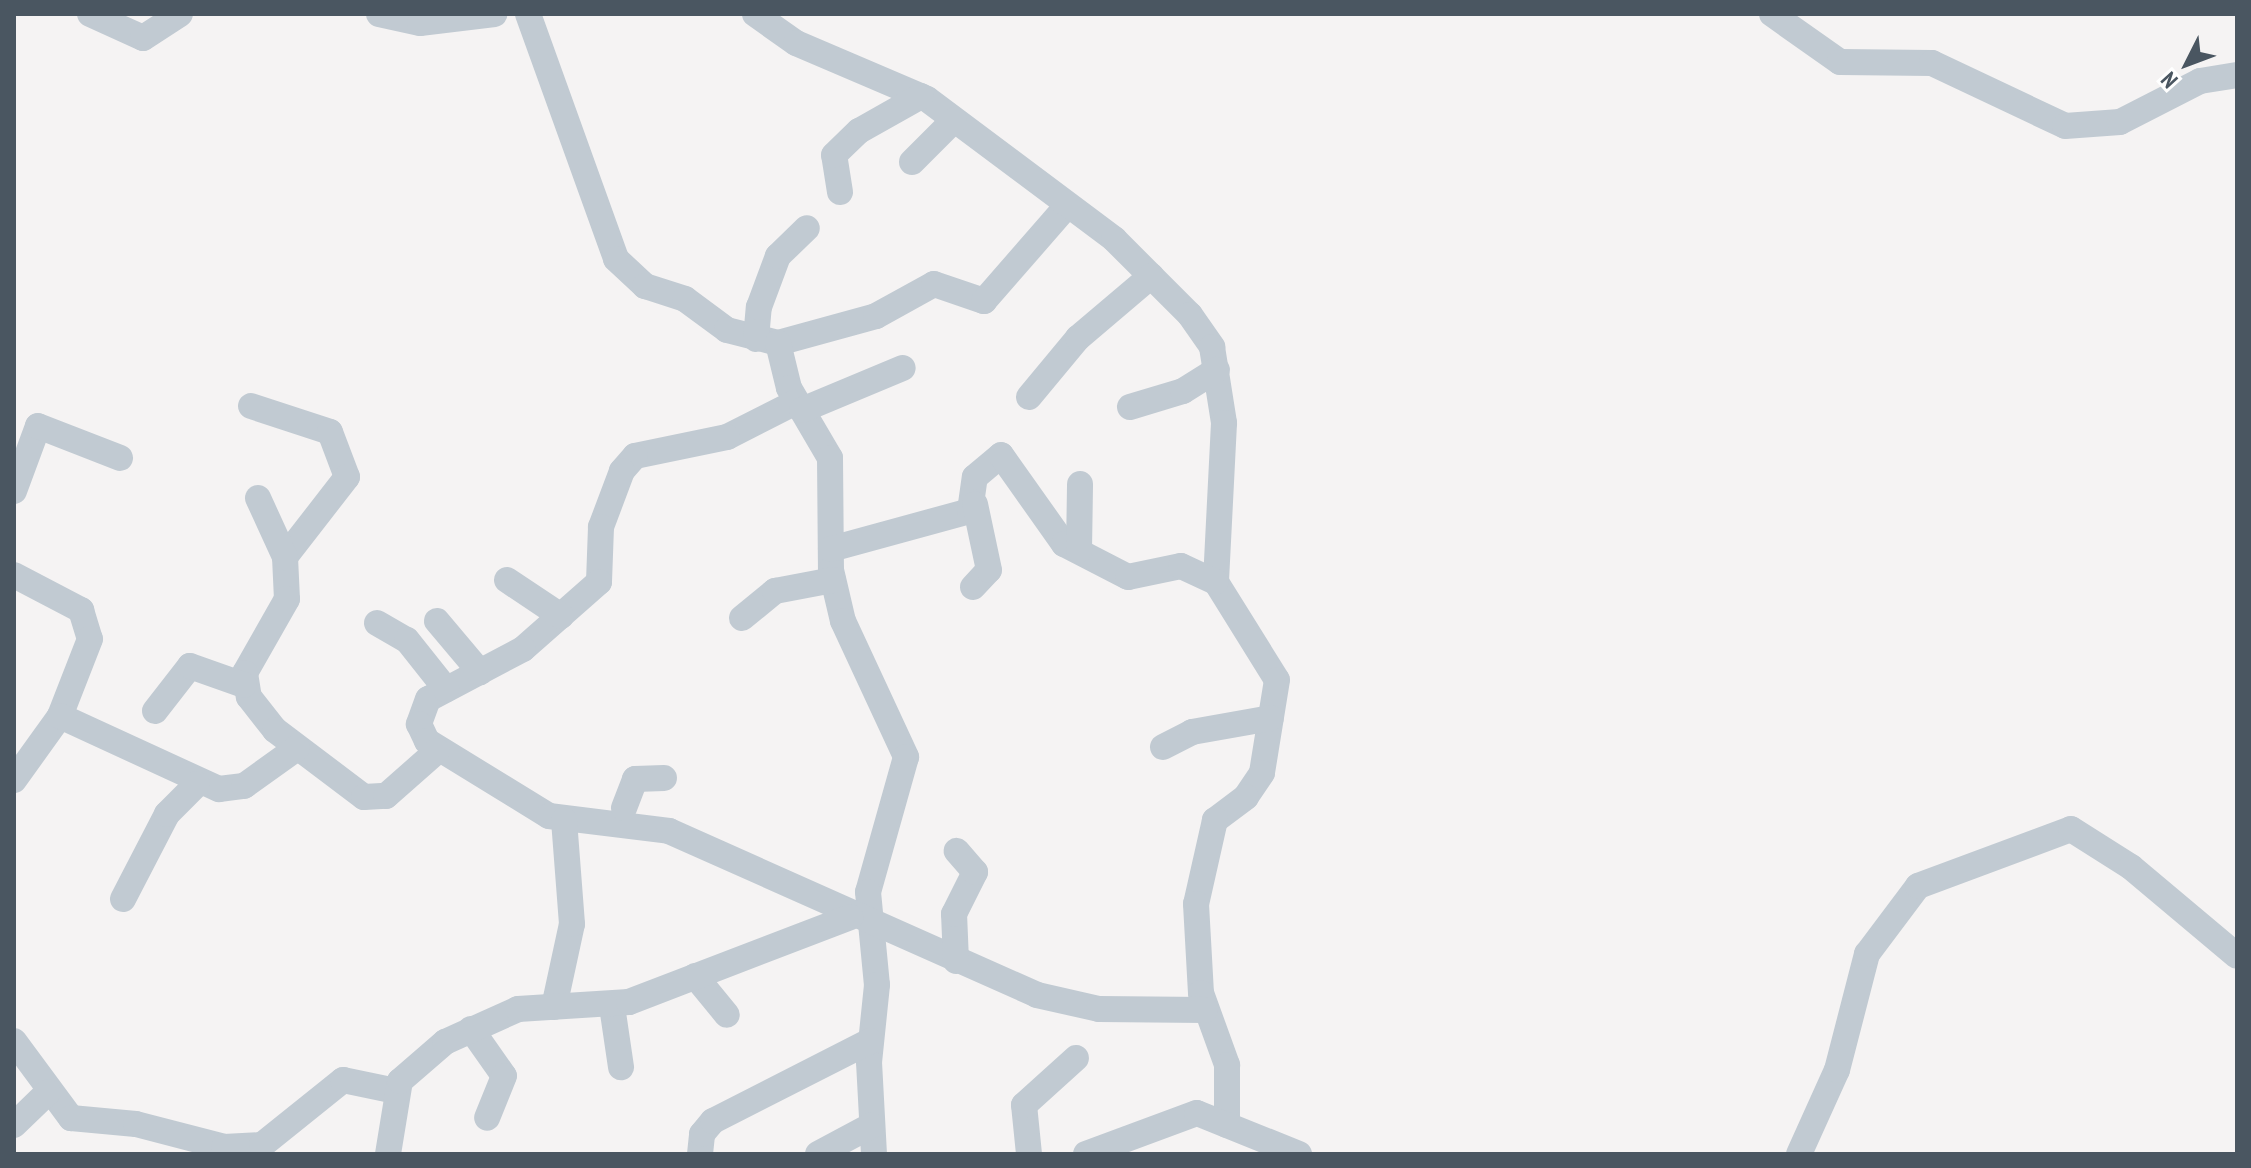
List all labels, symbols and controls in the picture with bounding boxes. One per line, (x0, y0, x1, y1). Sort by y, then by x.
north arrow (2147, 24, 2227, 104)
text: N (2155, 66, 2184, 94)

